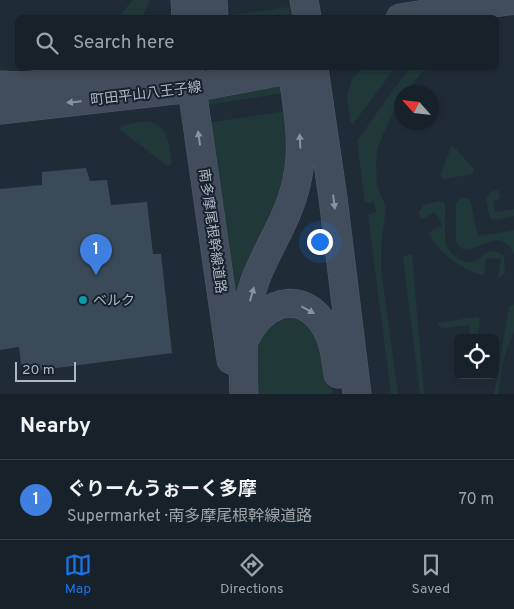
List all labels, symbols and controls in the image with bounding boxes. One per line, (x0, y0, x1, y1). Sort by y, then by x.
search box (15, 15, 499, 70)
icon: search (33, 29, 61, 57)
text: Search here (73, 31, 175, 55)
street label: 町田平山八王子線 (90, 79, 203, 110)
north arrow (394, 85, 439, 130)
one-way arrow (65, 98, 81, 106)
one-way arrow (195, 130, 203, 146)
one-way arrow (296, 132, 304, 148)
street label: 南多摩尾根幹線道路 (194, 168, 229, 295)
one-way arrow (330, 195, 338, 211)
your location (307, 229, 333, 255)
pin: 1 (80, 234, 112, 275)
one-way arrow (248, 286, 256, 301)
place label: ベルク (93, 293, 135, 310)
marker: ベルク (77, 294, 89, 306)
one-way arrow (301, 305, 314, 314)
map controls (454, 334, 499, 379)
button: locate (454, 334, 499, 379)
scale bar (15, 359, 76, 382)
text: 20 m (22, 362, 55, 379)
text: Nearby (20, 413, 91, 440)
text: ぐりーんうぉーく多摩 (67, 478, 257, 502)
text: 1 (33, 490, 39, 510)
text: 70 m (459, 490, 494, 510)
text: Supermarket · 南多摩尾根幹線道路 (67, 507, 312, 527)
tab: Map (64, 551, 92, 598)
tab: Directions (220, 551, 284, 598)
tab: Saved (412, 551, 450, 598)

